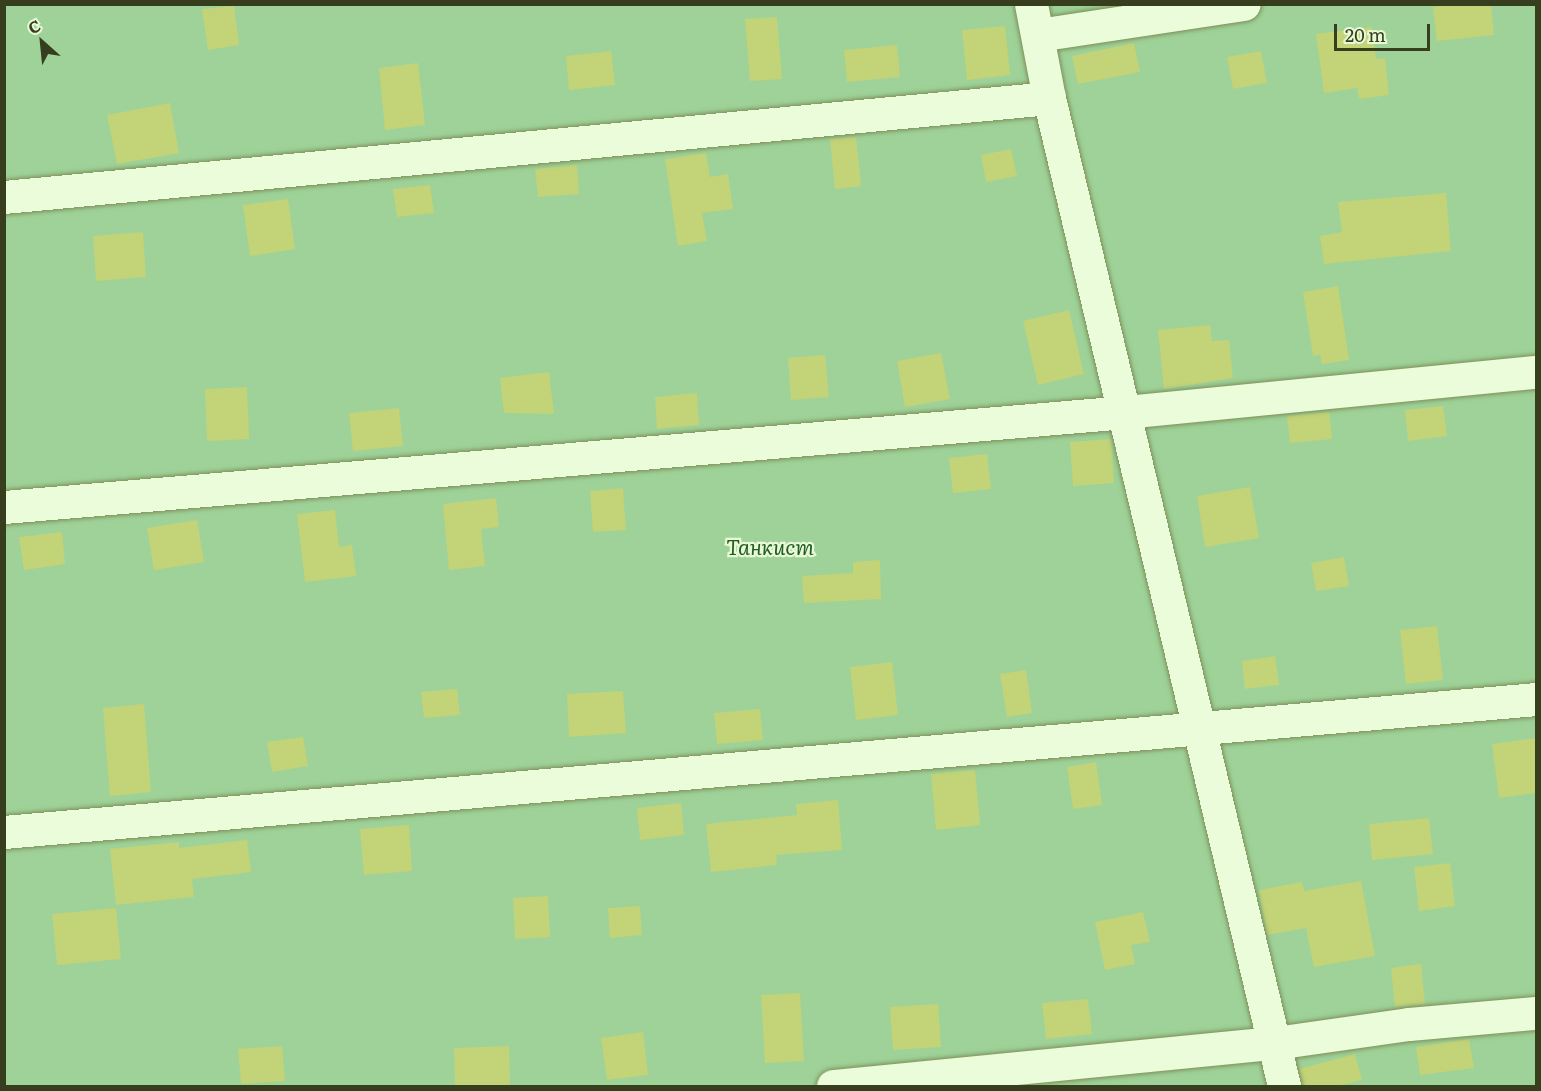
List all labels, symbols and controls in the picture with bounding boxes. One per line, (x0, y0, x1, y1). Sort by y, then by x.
north arrow (12, 12, 72, 72)
scale bar (1337, 12, 1433, 50)
text: С (23, 13, 44, 39)
text: 20 m (1345, 21, 1386, 48)
park label: Танкист (726, 533, 814, 559)

